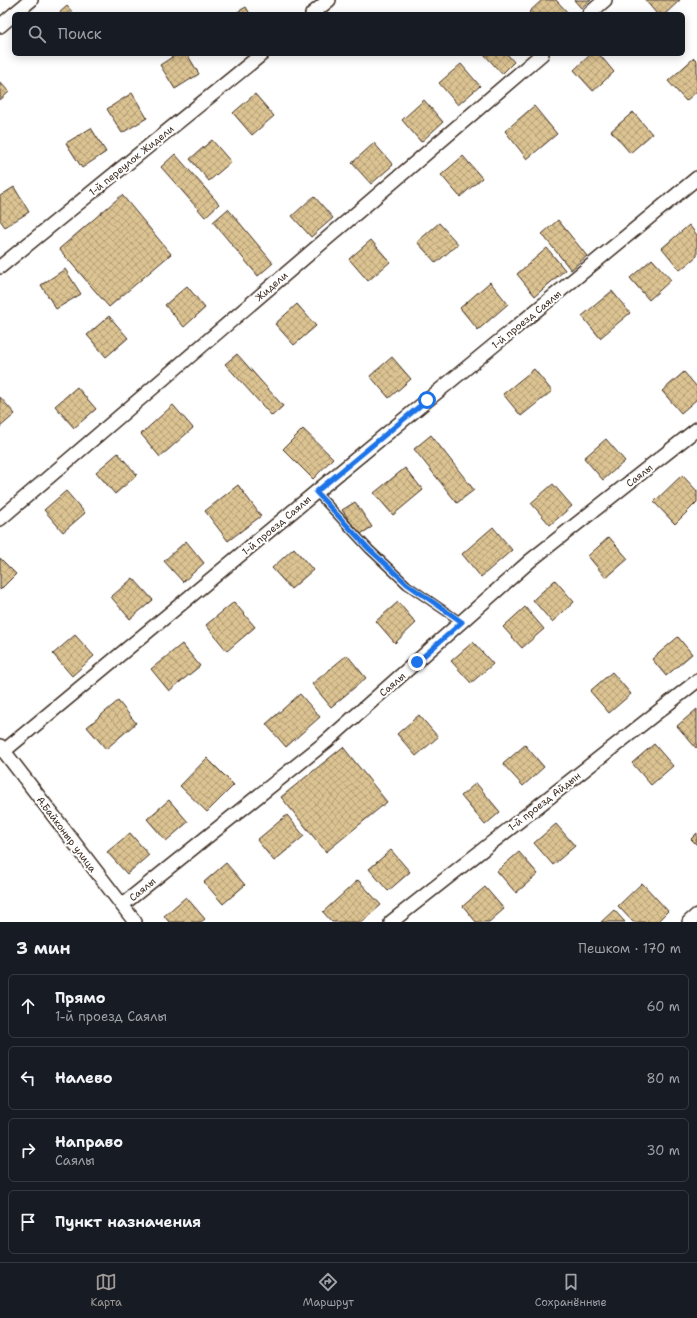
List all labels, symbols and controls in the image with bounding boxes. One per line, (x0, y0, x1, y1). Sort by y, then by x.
search box (12, 12, 685, 56)
icon: search (26, 23, 48, 45)
text: Поиск (58, 24, 102, 44)
street label: 1-й переулок Жидели (86, 122, 177, 199)
street label: Жидели (252, 268, 291, 304)
street label: 1-й проезд Саялы (489, 287, 564, 352)
route start (418, 391, 436, 409)
street label: Саялы (623, 461, 655, 490)
street label: 1-й проезд Саялы (239, 493, 313, 558)
route end (408, 653, 426, 671)
street label: Саялы (377, 669, 408, 699)
street label: 1-й проезд Айдын (505, 769, 583, 834)
street label: А.Байконыр улица (34, 794, 100, 875)
street label: Саялы (126, 875, 158, 904)
text: 3 мин (16, 937, 71, 959)
text: Пешком · 170 m (578, 940, 681, 957)
text: Прямо (55, 988, 105, 1008)
icon: ahead (17, 995, 39, 1017)
text: 60 m (647, 998, 680, 1015)
text: 1-й проезд Саялы (55, 1008, 167, 1025)
icon: left (17, 1067, 39, 1089)
text: Налево (55, 1068, 113, 1088)
text: 80 m (646, 1070, 680, 1087)
text: Направо (55, 1132, 123, 1152)
icon: right (17, 1139, 39, 1161)
text: 30 m (646, 1142, 680, 1159)
text: Саялы (55, 1152, 95, 1169)
icon: arrive (17, 1211, 39, 1233)
text: Пункт назначения (55, 1212, 201, 1232)
tab: Карта (90, 1271, 122, 1310)
tab: Маршрут (303, 1271, 354, 1310)
tab: Сохранённые (535, 1271, 607, 1310)

